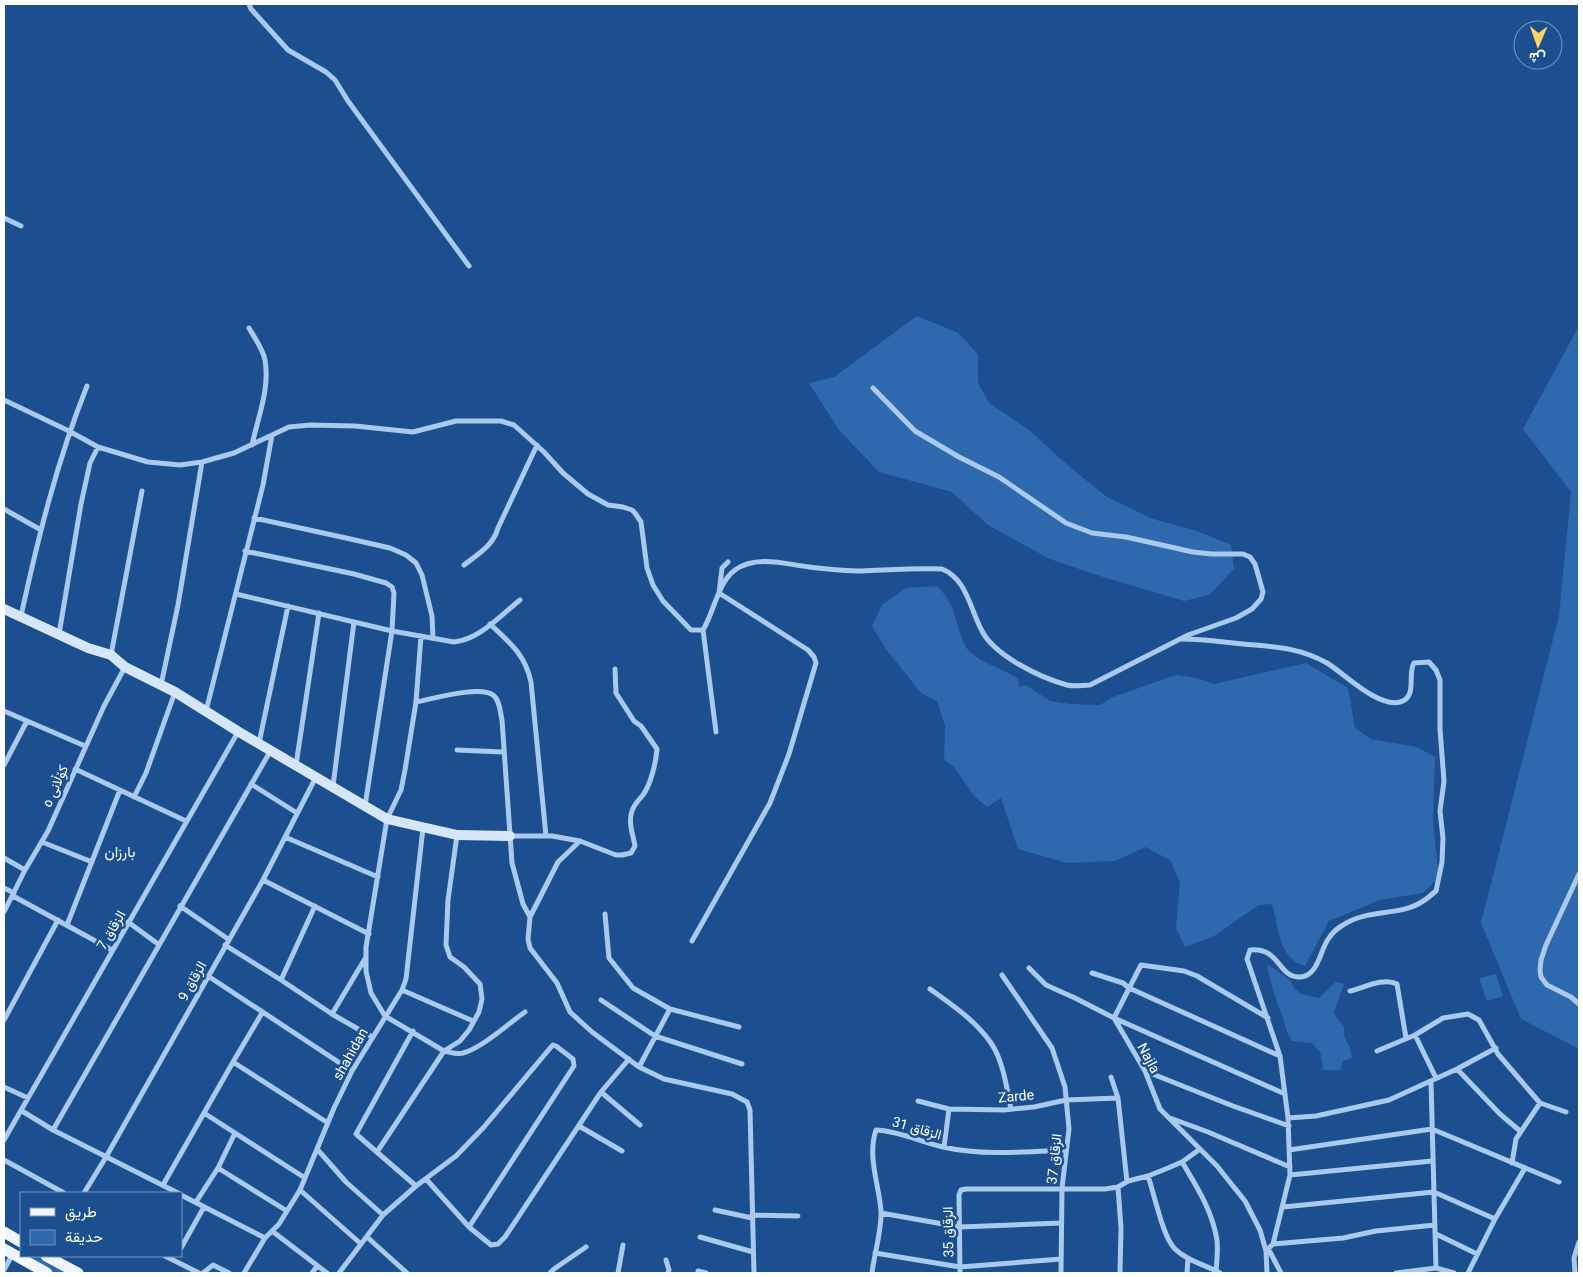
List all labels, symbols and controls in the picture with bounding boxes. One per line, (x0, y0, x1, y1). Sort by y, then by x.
north arrow (1513, 20, 1563, 70)
text: ش (1529, 49, 1546, 66)
street label: کۆڵانی ٥ (39, 762, 72, 810)
district label: بارزان (105, 843, 136, 861)
street label: الزقاق 7 (93, 907, 130, 953)
street label: الزقاق 9 (175, 958, 210, 1004)
street label: shahidan (329, 1025, 371, 1083)
street label: Najla (1134, 1040, 1164, 1076)
street label: Zarde (997, 1086, 1035, 1106)
street label: الزقاق 31 (890, 1113, 944, 1144)
street label: الزقاق 37 (1043, 1133, 1066, 1185)
legend (20, 1192, 182, 1257)
text: طريق (65, 1203, 97, 1222)
street label: الزقاق 35 (940, 1206, 957, 1257)
text: حديقة (65, 1228, 103, 1246)

